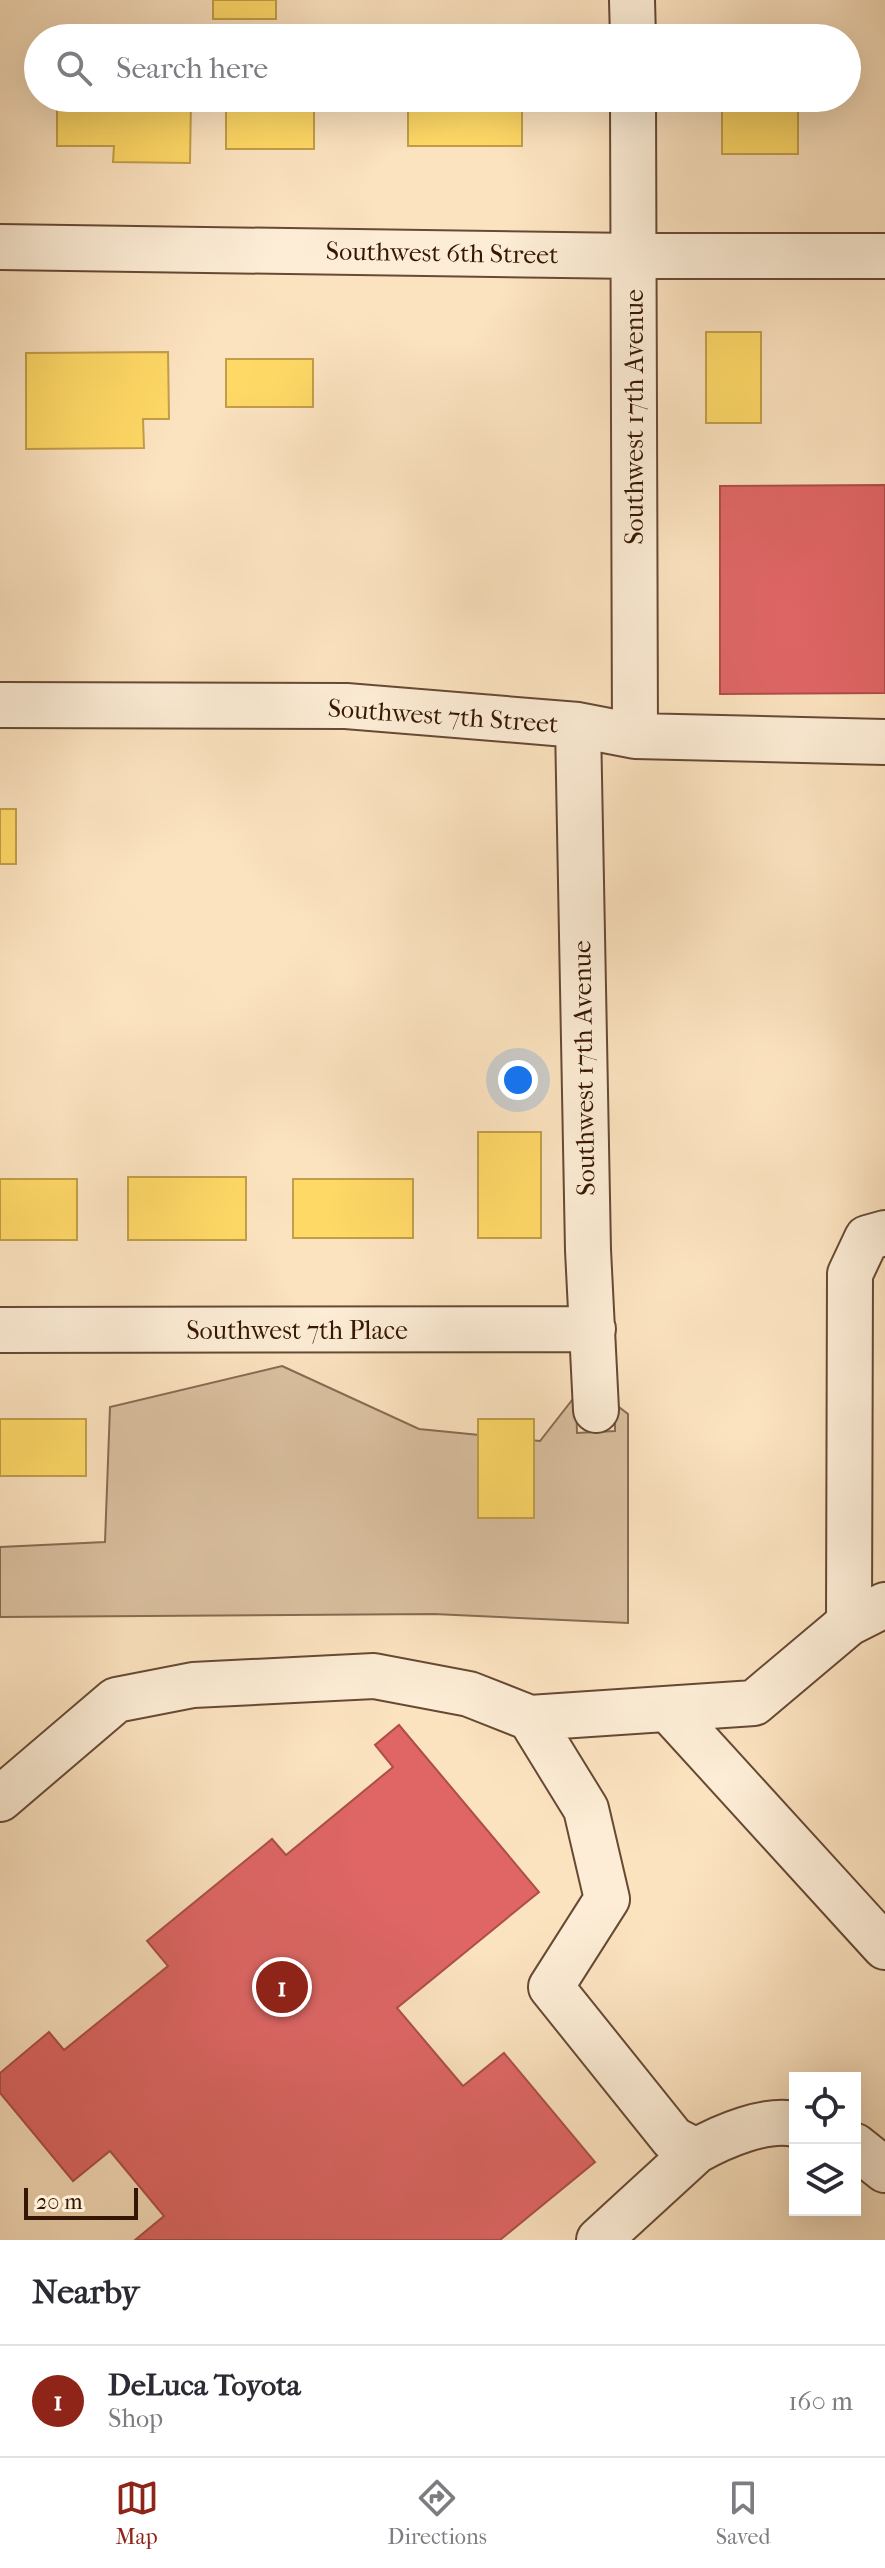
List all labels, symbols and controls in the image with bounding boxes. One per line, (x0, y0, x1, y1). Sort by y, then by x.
search box (24, 24, 861, 112)
icon: search (52, 46, 96, 90)
text: Search here (116, 51, 268, 86)
street label: Southwest 6th Street (325, 235, 559, 271)
street label: Southwest 17th Avenue (619, 289, 650, 545)
street label: Southwest 7th Street (327, 692, 560, 740)
street label: Southwest 17th Avenue (566, 940, 602, 1196)
your location (498, 1060, 538, 1100)
street label: Southwest 7th Place (186, 1315, 408, 1346)
pin: 1 (256, 1957, 308, 2017)
map controls (789, 2072, 861, 2216)
button: locate (789, 2072, 861, 2144)
button: layers (789, 2144, 861, 2216)
scale bar (24, 2184, 138, 2220)
text: 20 m (36, 2189, 82, 2215)
text: Nearby (32, 2272, 139, 2312)
text: DeLuca Toyota (108, 2368, 301, 2403)
text: 1 (53, 2386, 63, 2417)
text: 160 m (788, 2386, 853, 2417)
text: Shop (108, 2403, 163, 2434)
tab: Map (115, 2476, 159, 2550)
tab: Directions (388, 2476, 487, 2550)
tab: Saved (716, 2476, 770, 2550)

